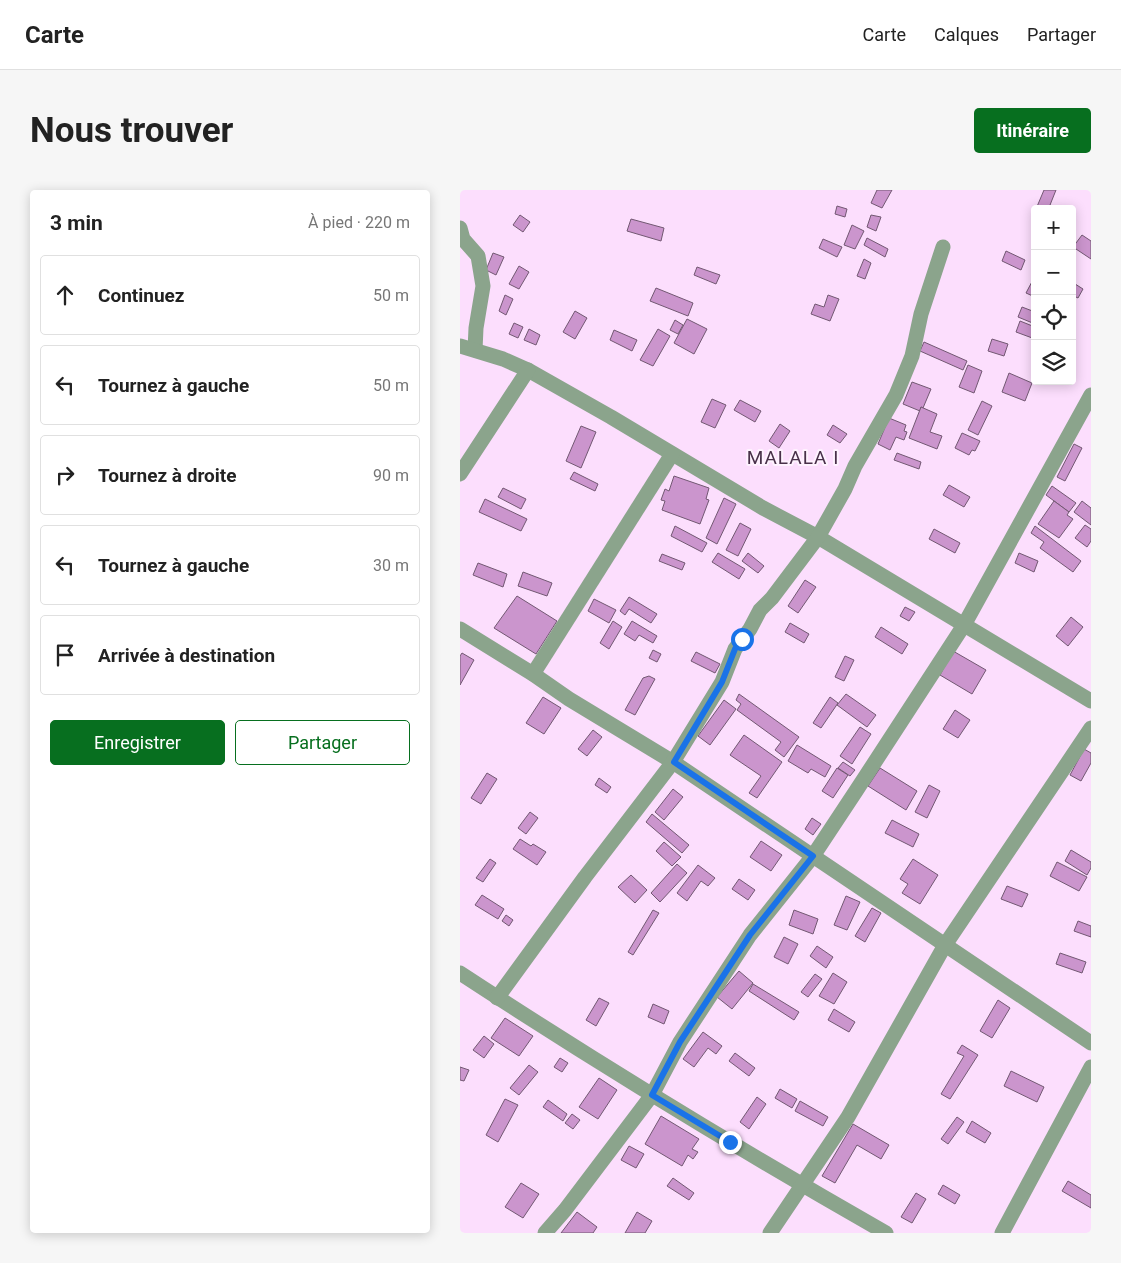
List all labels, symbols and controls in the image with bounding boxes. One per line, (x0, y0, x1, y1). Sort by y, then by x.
text: Carte (25, 21, 84, 49)
text: Carte (863, 24, 906, 45)
text: Calques (934, 24, 999, 45)
text: Partager (1027, 24, 1096, 45)
button: Itinéraire (974, 108, 1091, 153)
text: Nous trouver (30, 110, 233, 151)
map controls (1031, 205, 1076, 385)
button: + (1031, 205, 1076, 250)
text: 3 min (50, 211, 103, 235)
text: À pied · 220 m (308, 213, 410, 232)
button: − (1031, 250, 1076, 295)
icon: ahead (51, 281, 79, 309)
text: Continuez (98, 284, 184, 307)
text: 50 m (373, 286, 409, 305)
button: locate (1031, 295, 1076, 340)
button: layers (1031, 340, 1076, 385)
icon: left (51, 371, 79, 399)
text: Tournez à gauche (98, 374, 249, 397)
text: 50 m (373, 376, 409, 395)
district label: MALALA I (747, 446, 839, 469)
icon: right (51, 461, 79, 489)
text: Tournez à droite (98, 464, 237, 487)
text: 90 m (373, 466, 409, 485)
icon: left (51, 551, 79, 579)
text: Tournez à gauche (98, 554, 249, 577)
text: 30 m (373, 556, 409, 575)
route start (731, 628, 754, 651)
icon: arrive (51, 641, 79, 669)
text: Arrivée à destination (98, 644, 275, 667)
button: Enregistrer (50, 720, 225, 765)
button: Partager (235, 720, 410, 765)
route end (719, 1131, 742, 1154)

